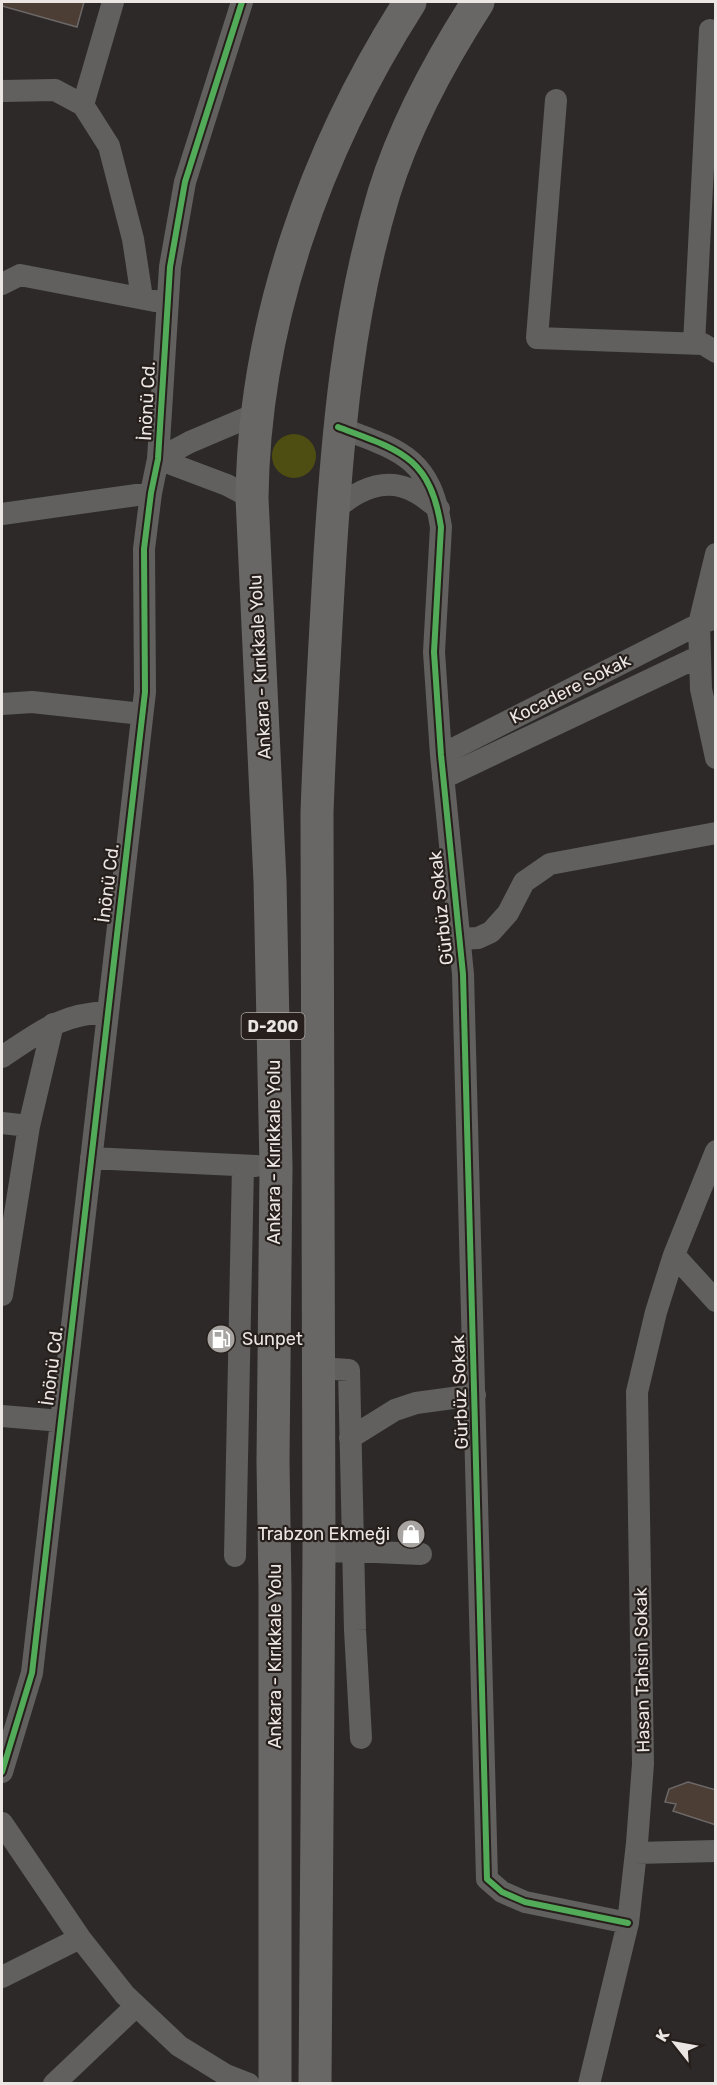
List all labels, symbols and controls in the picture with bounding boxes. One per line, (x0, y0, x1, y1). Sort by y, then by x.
street label: İnönü Cd. (134, 361, 160, 441)
street label: Ankara - Kırıkkale Yolu (244, 574, 276, 760)
street label: Kocadere Sokak (506, 649, 635, 729)
street label: İnönü Cd. (92, 842, 124, 924)
street label: Gürbüz Sokak (424, 849, 458, 966)
road number: D-200 (242, 1013, 304, 1039)
street label: Ankara - Kırıkkale Yolu (263, 1060, 285, 1244)
fuel station icon: Sunpet (205, 1323, 237, 1355)
street label: İnönü Cd. (36, 1325, 68, 1407)
place label: Sunpet (242, 1328, 303, 1350)
street label: Gürbüz Sokak (447, 1333, 473, 1450)
shop icon: Trabzon Ekmeği (395, 1518, 427, 1550)
place label: Trabzon Ekmeği (258, 1523, 390, 1545)
street label: Ankara - Kırıkkale Yolu (264, 1564, 286, 1748)
street label: Hasan Tahsin Sokak (630, 1587, 654, 1753)
north arrow (645, 2013, 705, 2073)
text: K (652, 2026, 674, 2045)

